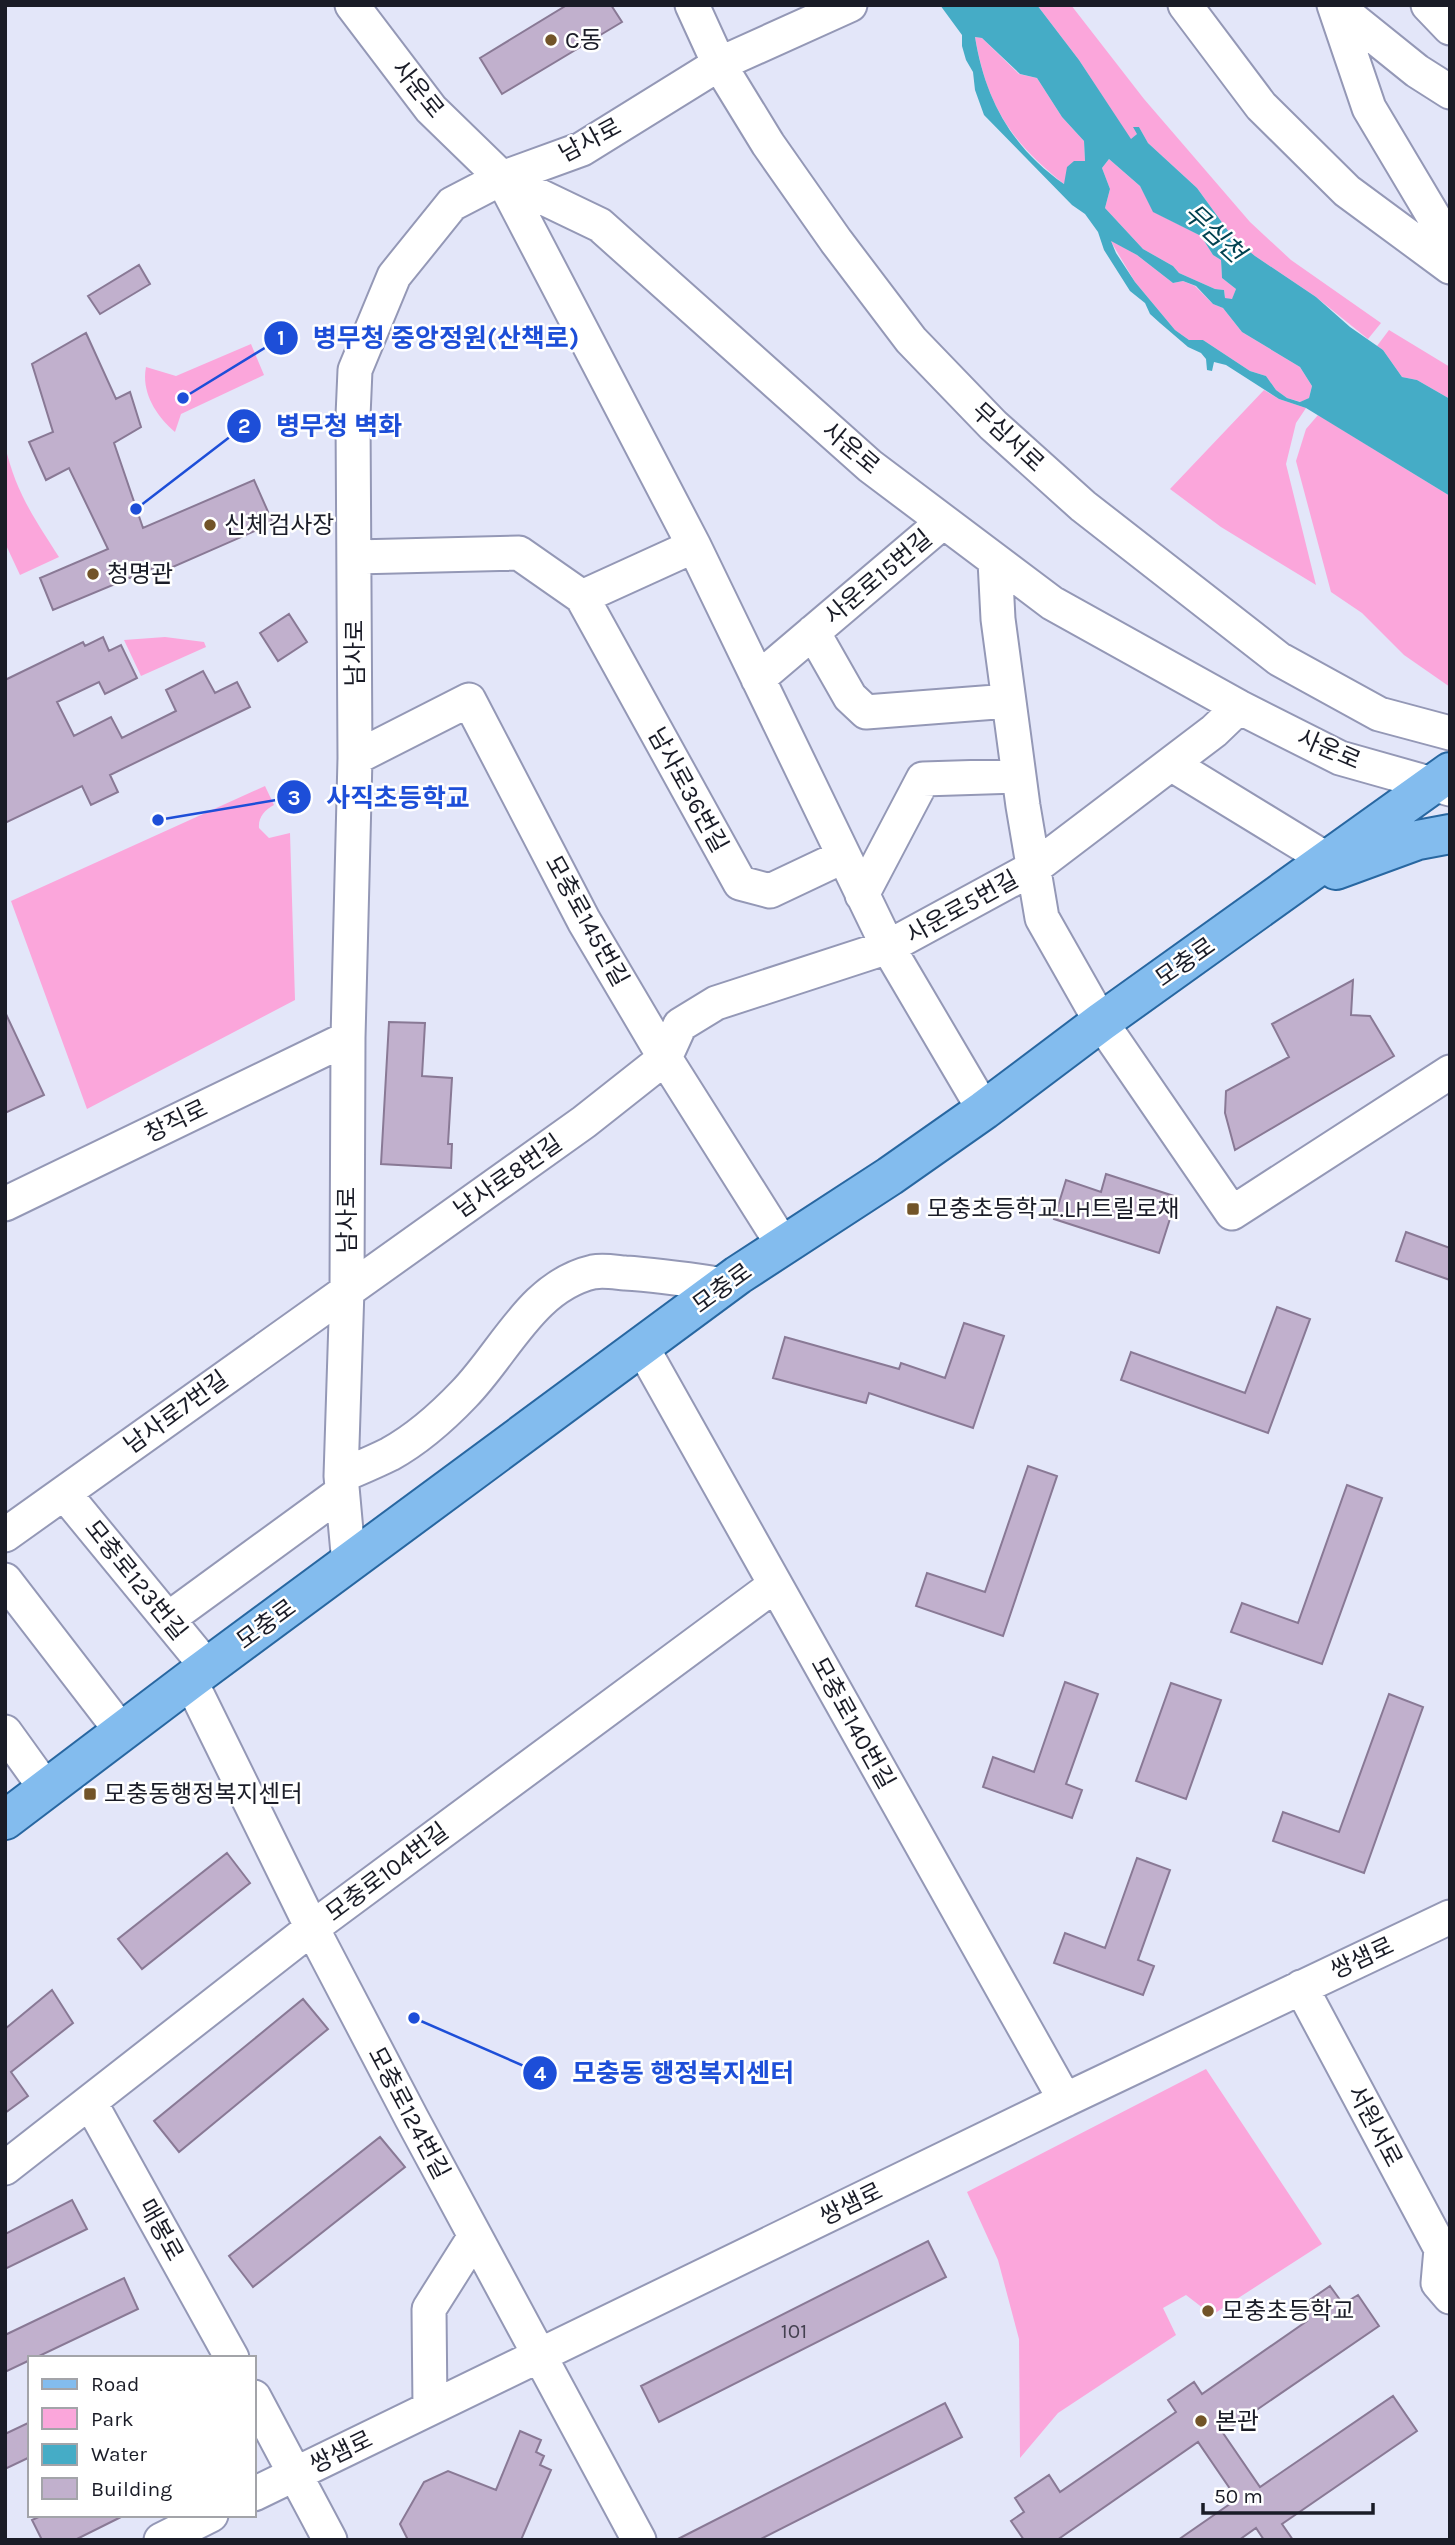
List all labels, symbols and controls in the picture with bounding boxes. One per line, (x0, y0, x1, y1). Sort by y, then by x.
place label: C동 (565, 26, 602, 54)
marker: C동 (543, 32, 559, 48)
street label: 사운로 (386, 54, 450, 124)
street label: 남사로 (554, 112, 626, 168)
water label: 무심천 (1177, 197, 1253, 271)
callout: 병무청 중앙정원(산책로) (264, 315, 593, 362)
text: 병무청 중앙정원(산책로) (313, 323, 579, 354)
text: 1 (277, 326, 285, 350)
street label: 무심서로 (966, 397, 1050, 477)
callout: 병무청 벽화 (227, 402, 416, 449)
text: 병무청 벽화 (276, 411, 402, 442)
text: 2 (238, 414, 250, 438)
street label: 사운로 (817, 416, 885, 480)
place label: 신체검사장 (224, 511, 334, 539)
marker: 신체검사장 (202, 517, 218, 533)
street label: 사운로15번길 (818, 524, 938, 630)
place label: 청명관 (107, 560, 173, 588)
marker: 청명관 (85, 566, 101, 582)
street label: 남사로 (341, 620, 369, 686)
street label: 남사로36번길 (642, 723, 734, 857)
street label: 사운로 (1293, 723, 1365, 775)
callout: 사직초등학교 (277, 774, 483, 821)
text: 사직초등학교 (326, 783, 470, 814)
text: 3 (287, 786, 301, 810)
street label: 모충로145번길 (540, 851, 634, 991)
street label: 사운로5번길 (901, 865, 1023, 949)
street label: 모충로 (1150, 932, 1220, 992)
street label: 창직로 (140, 1094, 212, 1148)
street label: 남사로8번길 (449, 1129, 567, 1223)
street label: 남사로 (333, 1187, 361, 1253)
place label: 모충초등학교.LH트릴로채 (927, 1195, 1179, 1223)
marker: 모충초등학교.LH트릴로채 (905, 1201, 921, 1217)
street label: 모충로 (687, 1257, 757, 1319)
street label: 남사로7번길 (119, 1365, 233, 1459)
street label: 모충로123번길 (79, 1514, 193, 1646)
street label: 모충로 (231, 1593, 301, 1655)
street label: 모충로140번길 (805, 1652, 901, 1794)
place label: 모충동행정복지센터 (104, 1780, 303, 1808)
marker: 모충동행정복지센터 (82, 1786, 98, 1802)
street label: 모충로104번길 (320, 1817, 454, 1927)
street label: 쌍샘로 (1326, 1931, 1398, 1985)
street label: 모충로124번길 (362, 2042, 456, 2184)
callout: 모충동 행정복지센터 (523, 2050, 808, 2097)
text: 모충동 행정복지센터 (572, 2058, 794, 2089)
text: 4 (534, 2062, 547, 2086)
street label: 서원서로 (1342, 2080, 1408, 2172)
street label: 쌍샘로 (815, 2177, 887, 2231)
street label: 매봉로 (133, 2194, 189, 2266)
place label: 모충초등학교 (1222, 2297, 1354, 2325)
marker: 모충초등학교 (1200, 2303, 1216, 2319)
house number: 101 (781, 2319, 807, 2343)
legend (28, 2356, 256, 2517)
text: Road (91, 2372, 139, 2396)
text: Park (91, 2407, 134, 2431)
place label: 본관 (1215, 2407, 1259, 2435)
marker: 본관 (1193, 2413, 1209, 2429)
street label: 쌍샘로 (305, 2425, 377, 2479)
text: Water (91, 2442, 147, 2466)
scale bar (1203, 2472, 1373, 2516)
text: Building (91, 2477, 172, 2501)
text: 50 m (1214, 2484, 1263, 2508)

